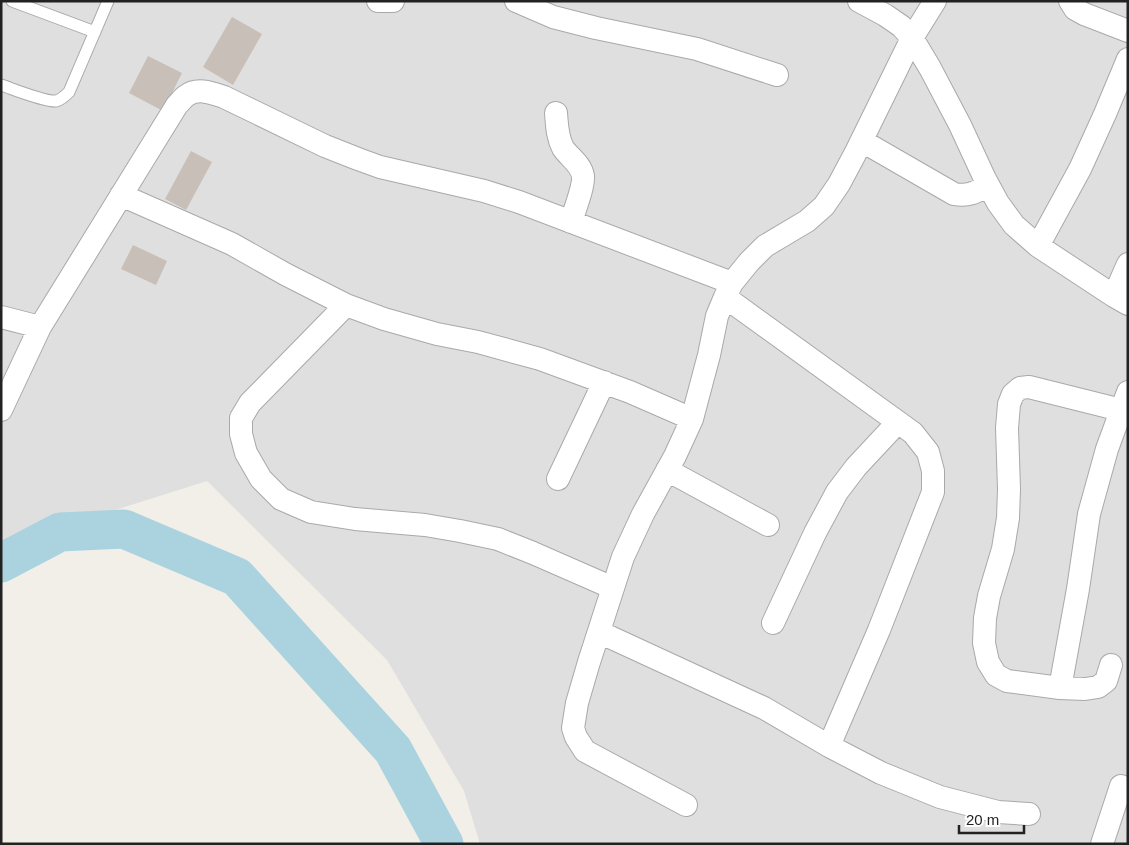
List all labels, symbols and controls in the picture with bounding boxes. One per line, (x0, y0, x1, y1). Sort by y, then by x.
scale bar (959, 802, 1024, 834)
text: 20 m (966, 811, 999, 828)

